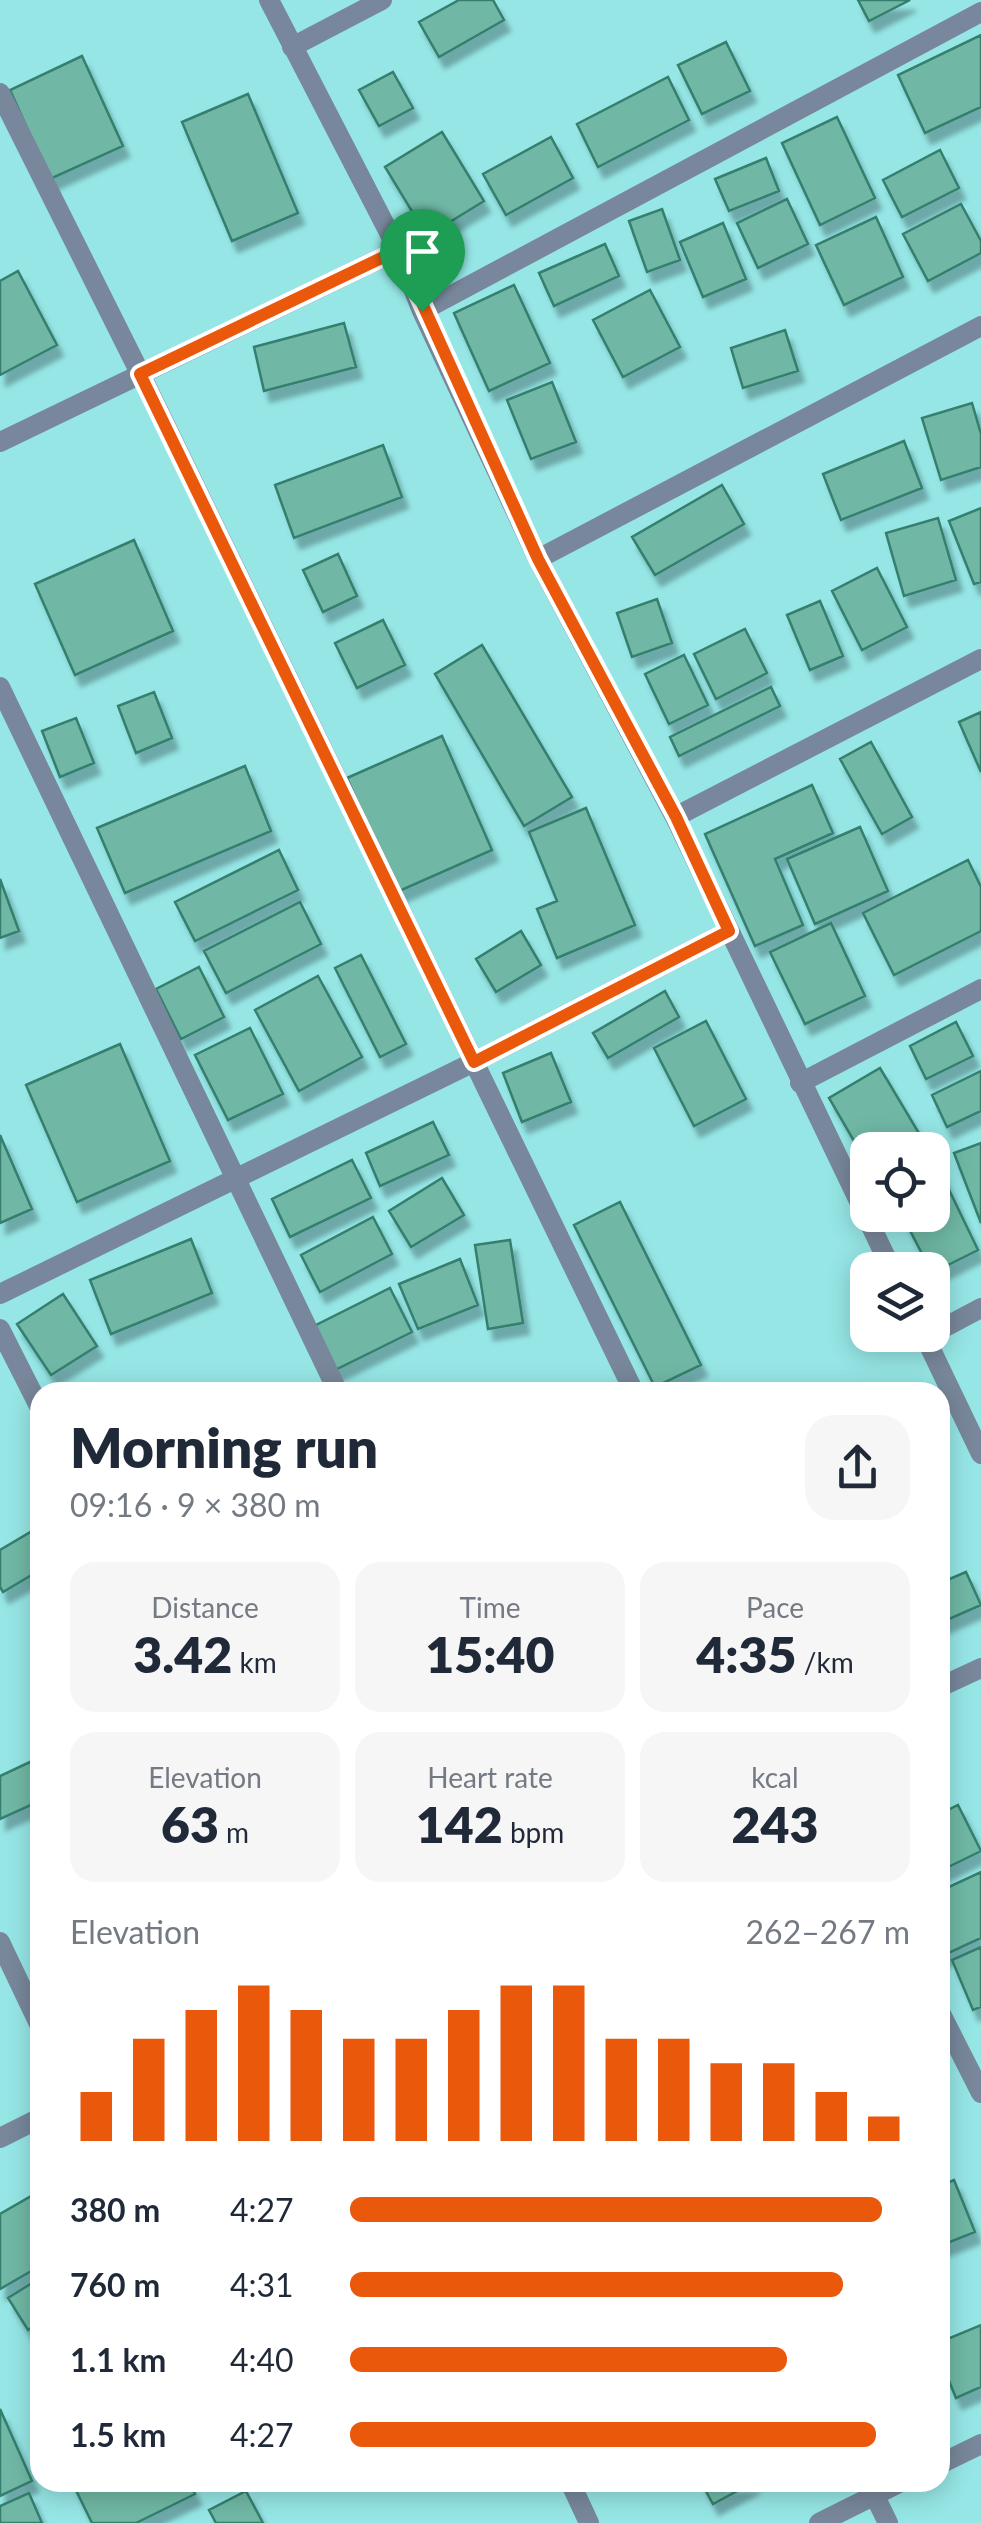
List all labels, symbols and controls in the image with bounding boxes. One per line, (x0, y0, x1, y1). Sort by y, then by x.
pin (380, 209, 465, 312)
icon: arrive (395, 224, 450, 279)
map controls (850, 1132, 950, 1352)
button: locate (850, 1132, 950, 1232)
button: layers (850, 1252, 950, 1352)
text: Morning run (70, 1414, 378, 1480)
button: share (805, 1415, 910, 1520)
text: 09:16 · 9 × 380 m (70, 1485, 321, 1524)
text: Distance (151, 1590, 259, 1624)
text: Time (460, 1590, 520, 1624)
text: Pace (746, 1590, 804, 1624)
text: 3.42 (133, 1624, 232, 1684)
text: 15:40 (425, 1624, 555, 1684)
text: 4:35 (696, 1624, 797, 1684)
text: km (232, 1645, 277, 1679)
text: /km (797, 1645, 854, 1679)
text: Elevation (148, 1760, 262, 1794)
text: Heart rate (427, 1760, 553, 1794)
text: kcal (751, 1760, 799, 1794)
text: 63 (161, 1794, 219, 1854)
text: 142 (416, 1794, 503, 1854)
text: 243 (731, 1794, 819, 1854)
text: m (219, 1815, 249, 1849)
text: bpm (503, 1815, 564, 1849)
text: Elevation (70, 1912, 200, 1951)
text: 262–267 m (746, 1912, 910, 1951)
text: 380 m (70, 2190, 160, 2229)
text: 4:27 (230, 2190, 294, 2229)
text: 760 m (70, 2265, 160, 2304)
text: 4:31 (230, 2265, 294, 2304)
text: 1.1 km (70, 2340, 166, 2379)
text: 4:40 (230, 2340, 294, 2379)
text: 1.5 km (70, 2415, 166, 2454)
text: 4:27 (230, 2415, 294, 2454)

